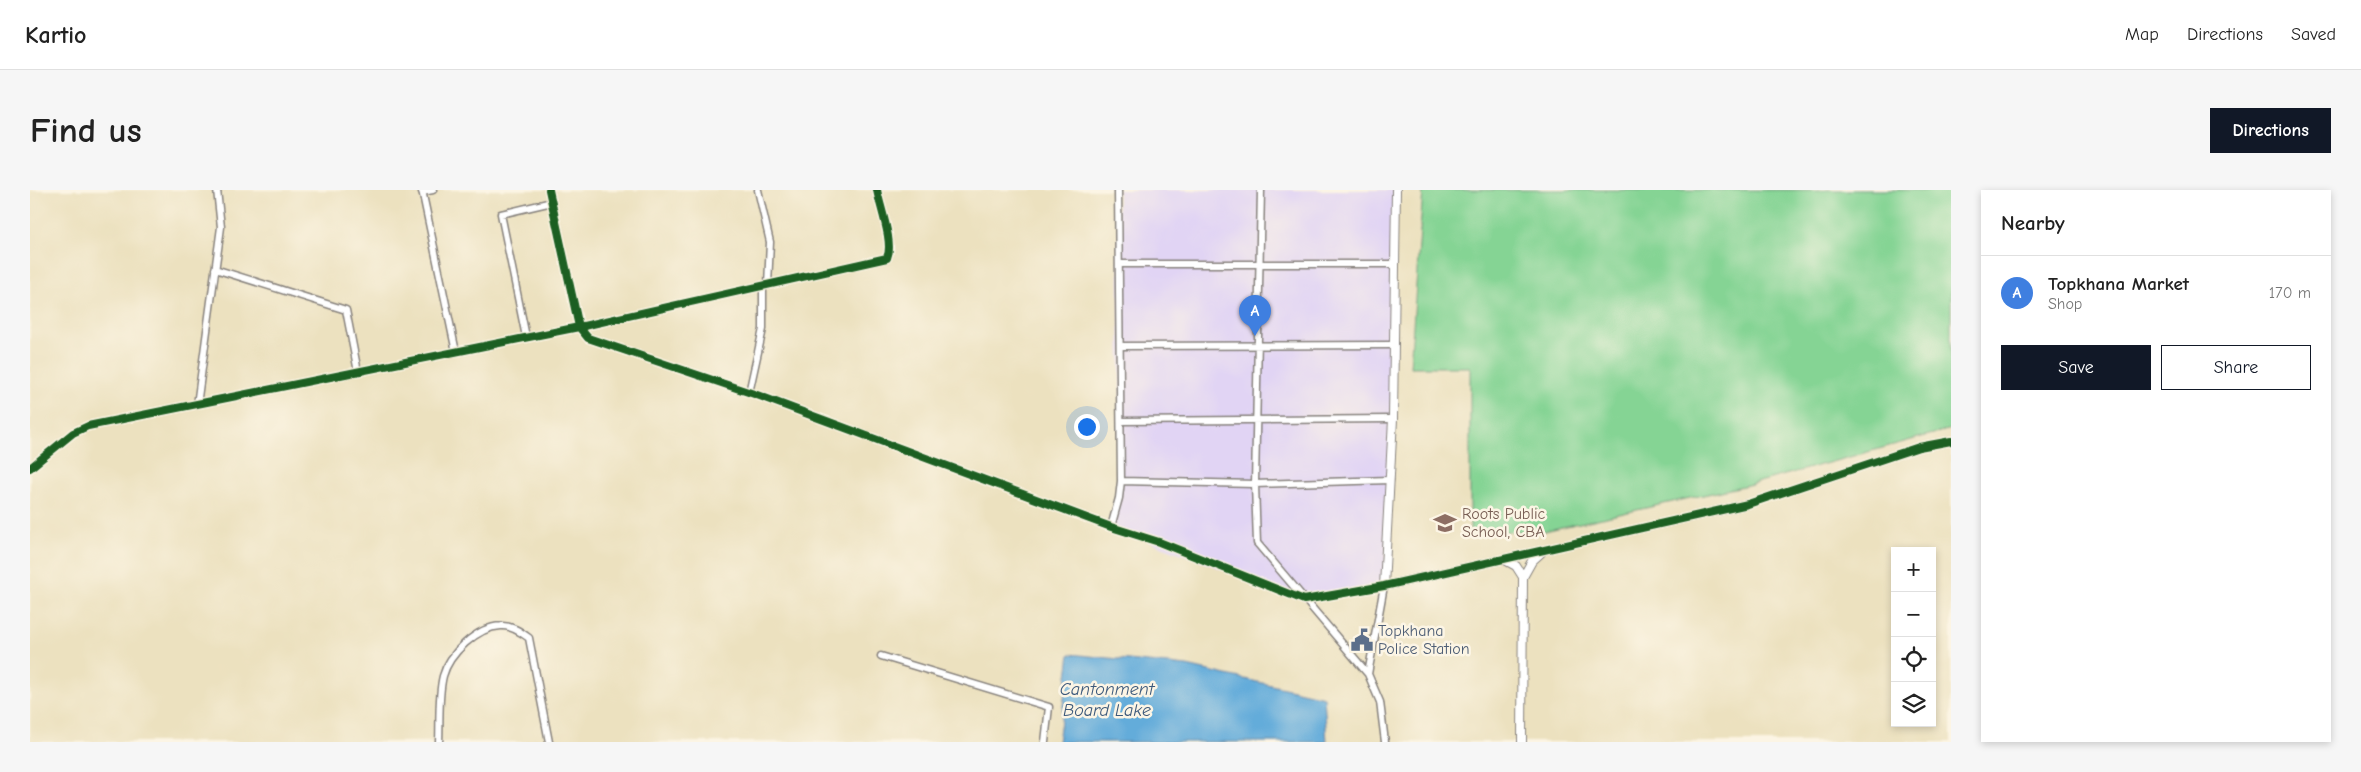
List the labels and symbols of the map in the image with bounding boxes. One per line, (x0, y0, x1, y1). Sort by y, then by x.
pin: A (1239, 295, 1271, 336)
your location (1074, 414, 1100, 440)
place label: Roots Public School, CBA (1462, 505, 1546, 541)
school or university icon: Roots Public School, CBA (1432, 510, 1458, 536)
place label: Topkhana Police Station (1378, 622, 1470, 658)
public building icon: Topkhana Police Station (1349, 627, 1375, 653)
water label: Cantonment Board Lake (1060, 679, 1156, 721)

